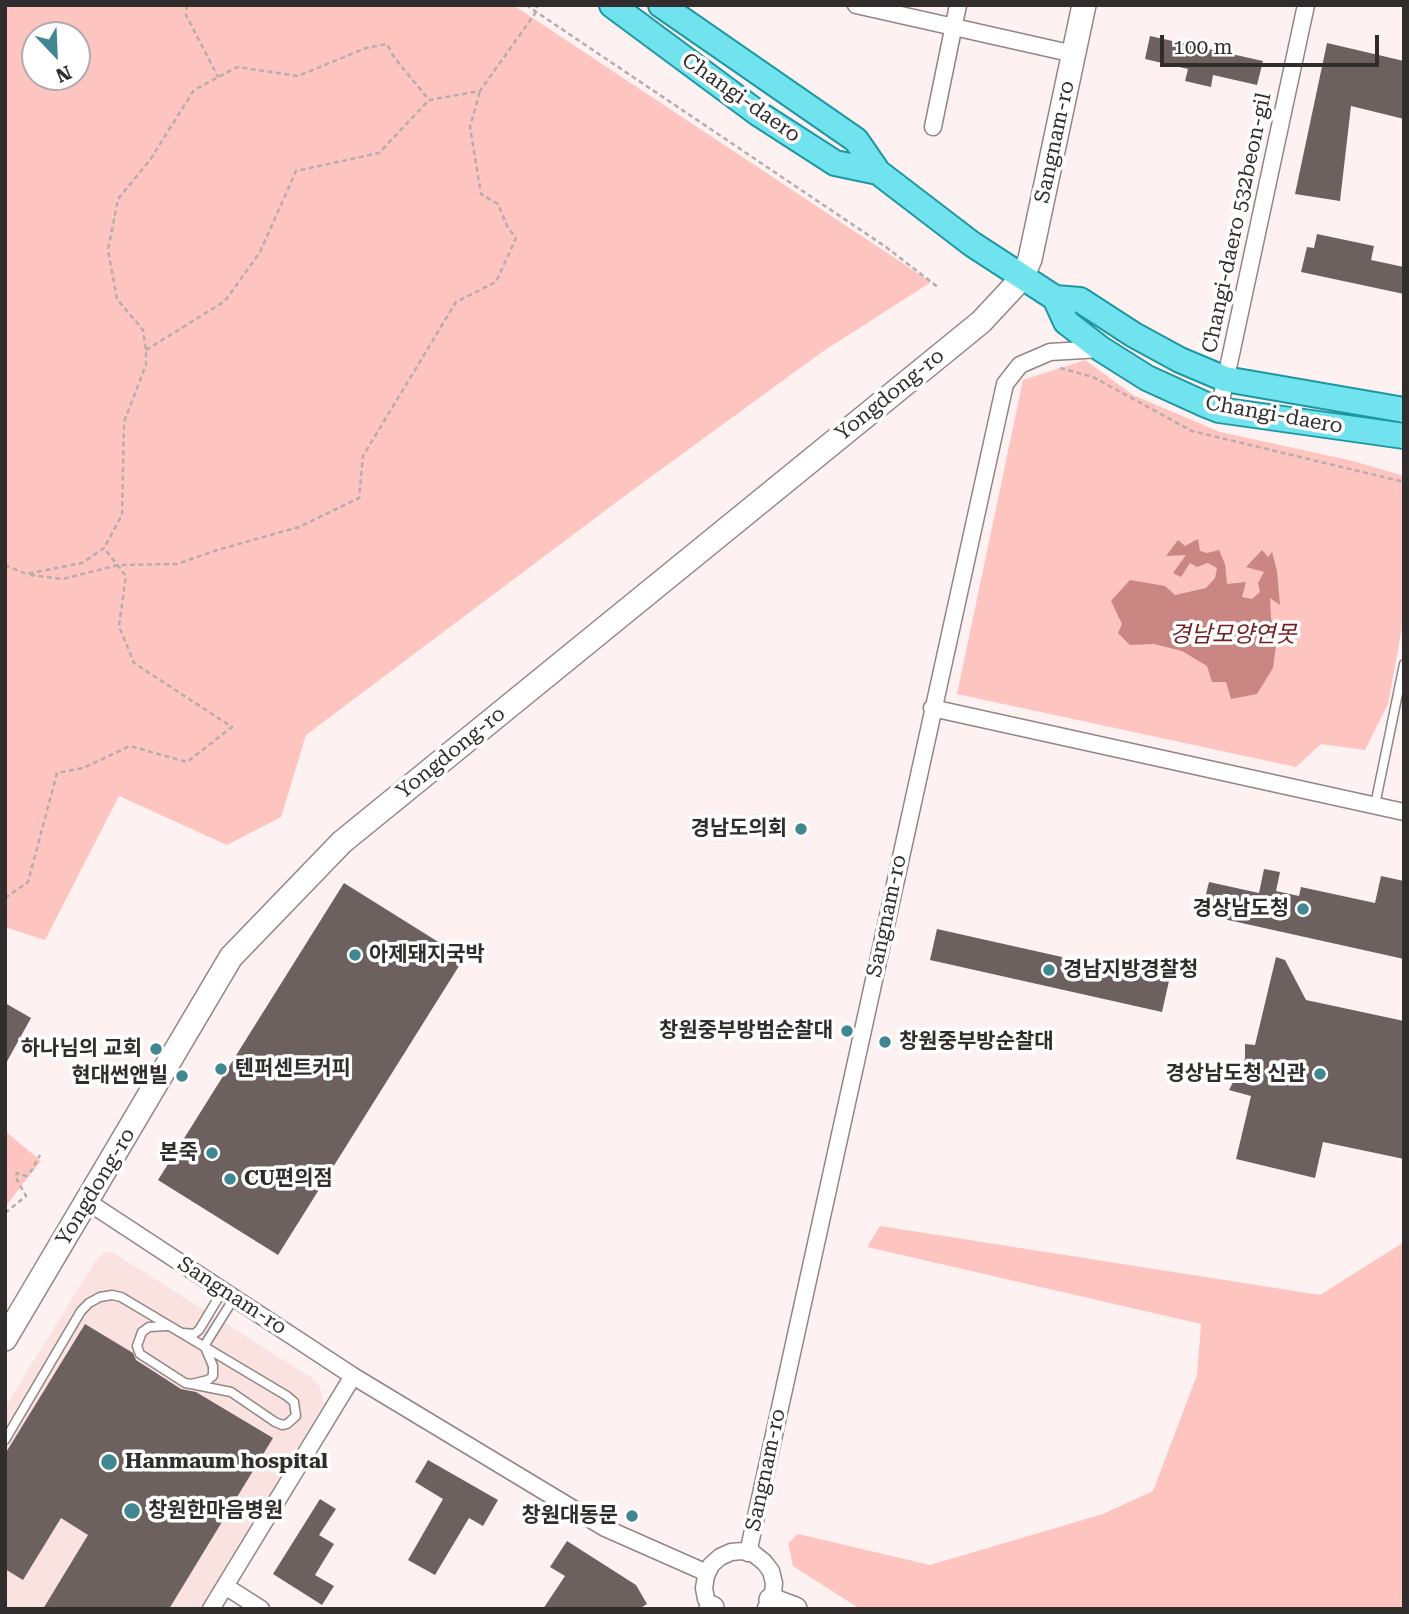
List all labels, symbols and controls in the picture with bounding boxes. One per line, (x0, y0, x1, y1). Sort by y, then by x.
north arrow (21, 21, 91, 91)
scale bar (1164, 21, 1383, 65)
text: 100 m (1173, 35, 1233, 59)
street label: Changi-daero (677, 48, 805, 148)
text: N (52, 61, 75, 87)
street label: Sangnam-ro (1030, 78, 1080, 206)
street label: Changi-daero 532beon-gil (1197, 91, 1277, 355)
street label: Yongdong-ro (830, 343, 950, 447)
street label: Changi-daero (1203, 391, 1345, 439)
water label: 경남모양연못 (1170, 621, 1296, 649)
street label: Yongdong-ro (391, 701, 511, 805)
place label: 경남도의회 (690, 816, 787, 842)
marker: 경남도의회 (793, 821, 809, 837)
street label: Sangnam-ro (862, 852, 912, 980)
place label: 경상남도청 (1192, 896, 1289, 922)
marker: 경상남도청 (1295, 901, 1311, 917)
place label: 아제돼지국박 (369, 942, 485, 968)
marker: 아제돼지국박 (347, 947, 363, 963)
place label: 경남지방경찰청 (1063, 957, 1198, 983)
marker: 경남지방경찰청 (1041, 962, 1057, 978)
place label: 창원중부방범순찰대 (659, 1018, 833, 1044)
marker: 창원중부방범순찰대 (839, 1023, 855, 1039)
place label: 창원중부방순찰대 (899, 1029, 1054, 1055)
marker: 창원중부방순찰대 (877, 1034, 893, 1050)
place label: 하나님의 교회 (21, 1036, 142, 1062)
marker: 하나님의 교회 (148, 1041, 164, 1057)
place label: 텐퍼센트커피 (235, 1056, 351, 1082)
marker: 텐퍼센트커피 (213, 1061, 229, 1077)
place label: 경상남도청 신관 (1165, 1061, 1306, 1087)
place label: 현대썬앤빌 (71, 1063, 168, 1089)
marker: 경상남도청 신관 (1312, 1066, 1328, 1082)
marker: 현대썬앤빌 (174, 1068, 190, 1084)
street label: Yongdong-ro (51, 1124, 141, 1250)
place label: 본죽 (159, 1140, 198, 1166)
marker: 본죽 (204, 1145, 220, 1161)
place label: CU편의점 (244, 1166, 333, 1192)
marker: CU편의점 (222, 1171, 238, 1187)
street label: Sangnam-ro (173, 1251, 291, 1341)
street label: Sangnam-ro (741, 1406, 791, 1534)
place label: Hanmaum hospital (125, 1449, 328, 1475)
marker: Hanmaum hospital (99, 1452, 119, 1472)
place label: 창원한마음병원 (148, 1498, 283, 1524)
marker: 창원한마음병원 (122, 1501, 142, 1521)
place label: 창원대동문 (521, 1503, 618, 1529)
marker: 창원대동문 (624, 1508, 640, 1524)

